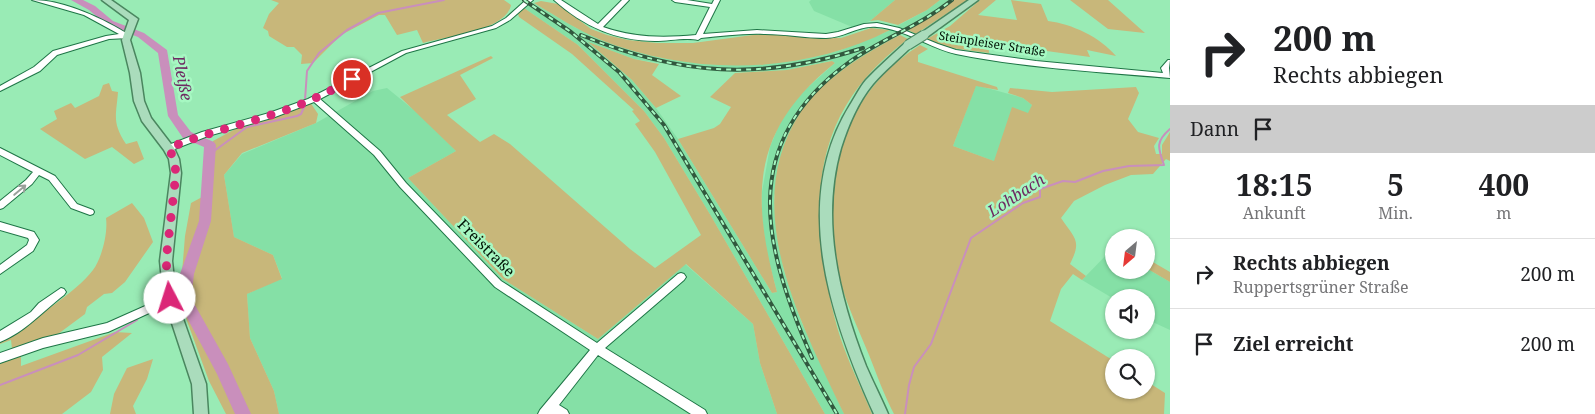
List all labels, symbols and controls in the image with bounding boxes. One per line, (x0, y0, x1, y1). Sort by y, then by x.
text: 200 m (1273, 14, 1376, 61)
icon: right (1190, 20, 1255, 85)
street label: Steinpleiser Straße (938, 27, 1047, 60)
water label: Pleiße (168, 53, 198, 103)
pin (331, 58, 373, 100)
text: Rechts abbiegen (1273, 59, 1443, 89)
icon: arrive (338, 65, 366, 93)
icon: arrive (1249, 115, 1277, 143)
text: Dann (1190, 116, 1239, 142)
text: 18:15 (1236, 164, 1313, 205)
text: 5 (1387, 164, 1404, 205)
text: 400 (1478, 164, 1529, 205)
water label: Lohbach (982, 168, 1049, 222)
one-way arrow (14, 184, 27, 195)
text: Ankunft (1243, 202, 1306, 224)
text: Min. (1378, 202, 1413, 224)
text: m (1496, 202, 1511, 224)
street label: Freistraße (454, 214, 520, 280)
north arrow (1105, 229, 1155, 279)
map controls (1105, 229, 1155, 399)
text: Rechts abbiegen (1233, 250, 1390, 276)
icon: right (1190, 260, 1218, 288)
text: 200 m (1520, 261, 1575, 287)
position arrow (143, 271, 195, 323)
text: Ruppertsgrüner Straße (1233, 276, 1409, 298)
button: sound (1105, 289, 1155, 339)
icon: arrive (1190, 330, 1218, 358)
text: Ziel erreicht (1233, 331, 1354, 357)
text: 200 m (1520, 331, 1575, 357)
button: search (1105, 349, 1155, 399)

